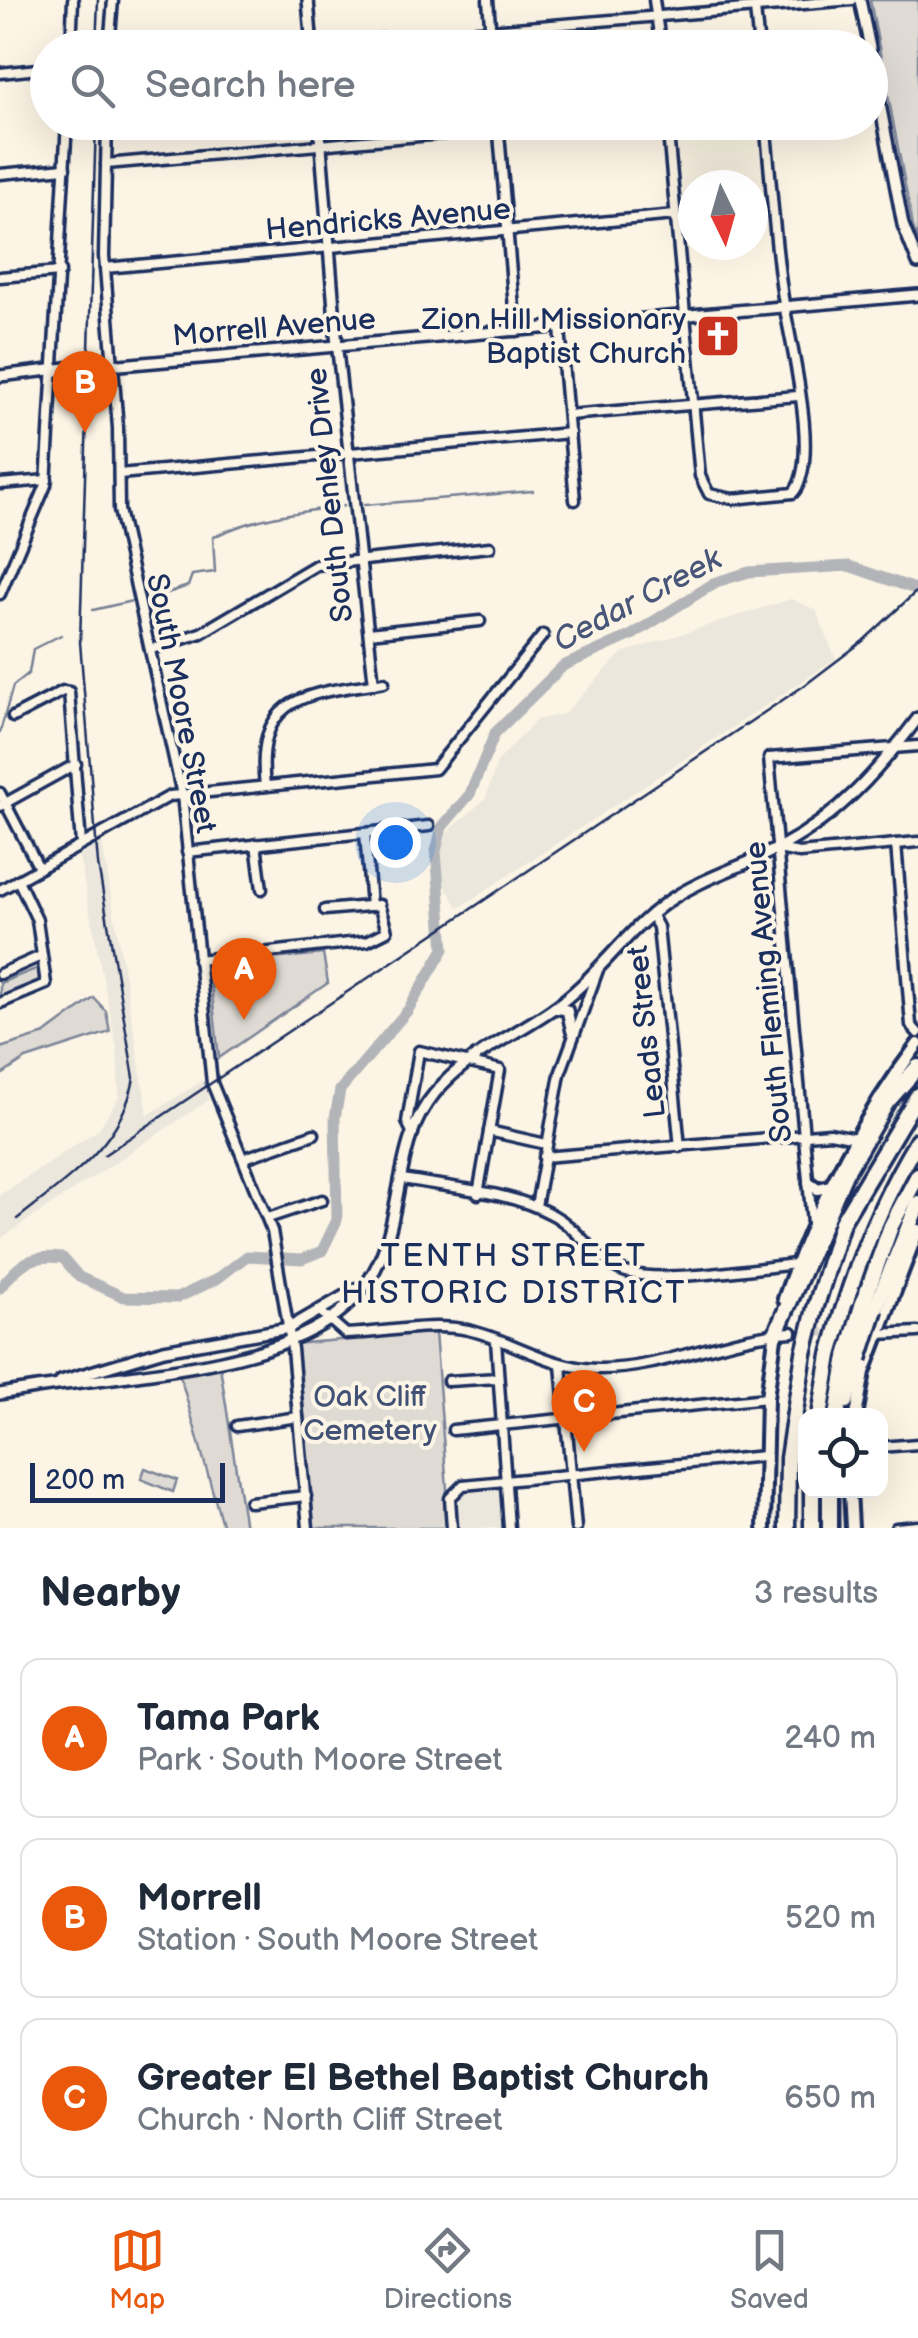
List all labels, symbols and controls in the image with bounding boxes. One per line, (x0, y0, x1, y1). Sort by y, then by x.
search box (30, 30, 888, 140)
icon: search (65, 58, 120, 113)
text: Search here (145, 63, 356, 108)
north arrow (678, 170, 768, 260)
street label: Hendricks Avenue (264, 191, 512, 249)
street label: Morrell Avenue (171, 301, 377, 355)
place label: Zion Hill Missionary Baptist Church (421, 302, 686, 372)
church icon: Zion Hill Missionary Baptist Church (695, 313, 741, 359)
pin: B (52, 350, 118, 433)
street label: South Denley Drive (299, 366, 361, 624)
water label: Cedar Creek (547, 539, 730, 661)
street label: South Moore Street (138, 570, 224, 836)
your location (370, 817, 421, 868)
street label: South Fleming Avenue (738, 840, 800, 1144)
pin: A (212, 938, 276, 1020)
street label: Leads Street (620, 944, 674, 1120)
district label: TENTH STREET HISTORIC DISTRICT (341, 1237, 687, 1313)
pin: C (552, 1370, 616, 1452)
park label: Oak Cliff Cemetery (303, 1379, 437, 1449)
map controls (798, 1408, 888, 1498)
button: locate (798, 1408, 888, 1498)
scale bar (30, 1458, 225, 1502)
text: 200 m (45, 1464, 125, 1497)
text: Nearby (40, 1568, 180, 1619)
text: 3 results (754, 1574, 878, 1613)
text: Tama Park (137, 1696, 320, 1741)
text: A (65, 1719, 84, 1758)
text: 240 m (784, 1719, 876, 1758)
text: Park · South Moore Street (137, 1741, 502, 1780)
text: Morrell (137, 1876, 262, 1921)
text: B (63, 1899, 86, 1938)
text: 520 m (785, 1899, 876, 1938)
text: Station · South Moore Street (137, 1921, 538, 1960)
text: Greater El Bethel Baptist Church (137, 2056, 709, 2101)
text: C (63, 2079, 86, 2118)
text: 650 m (784, 2079, 876, 2118)
text: Church · North Cliff Street (137, 2101, 503, 2140)
tab: Map (109, 2223, 165, 2316)
tab: Directions (383, 2223, 512, 2316)
tab: Saved (730, 2223, 809, 2316)

